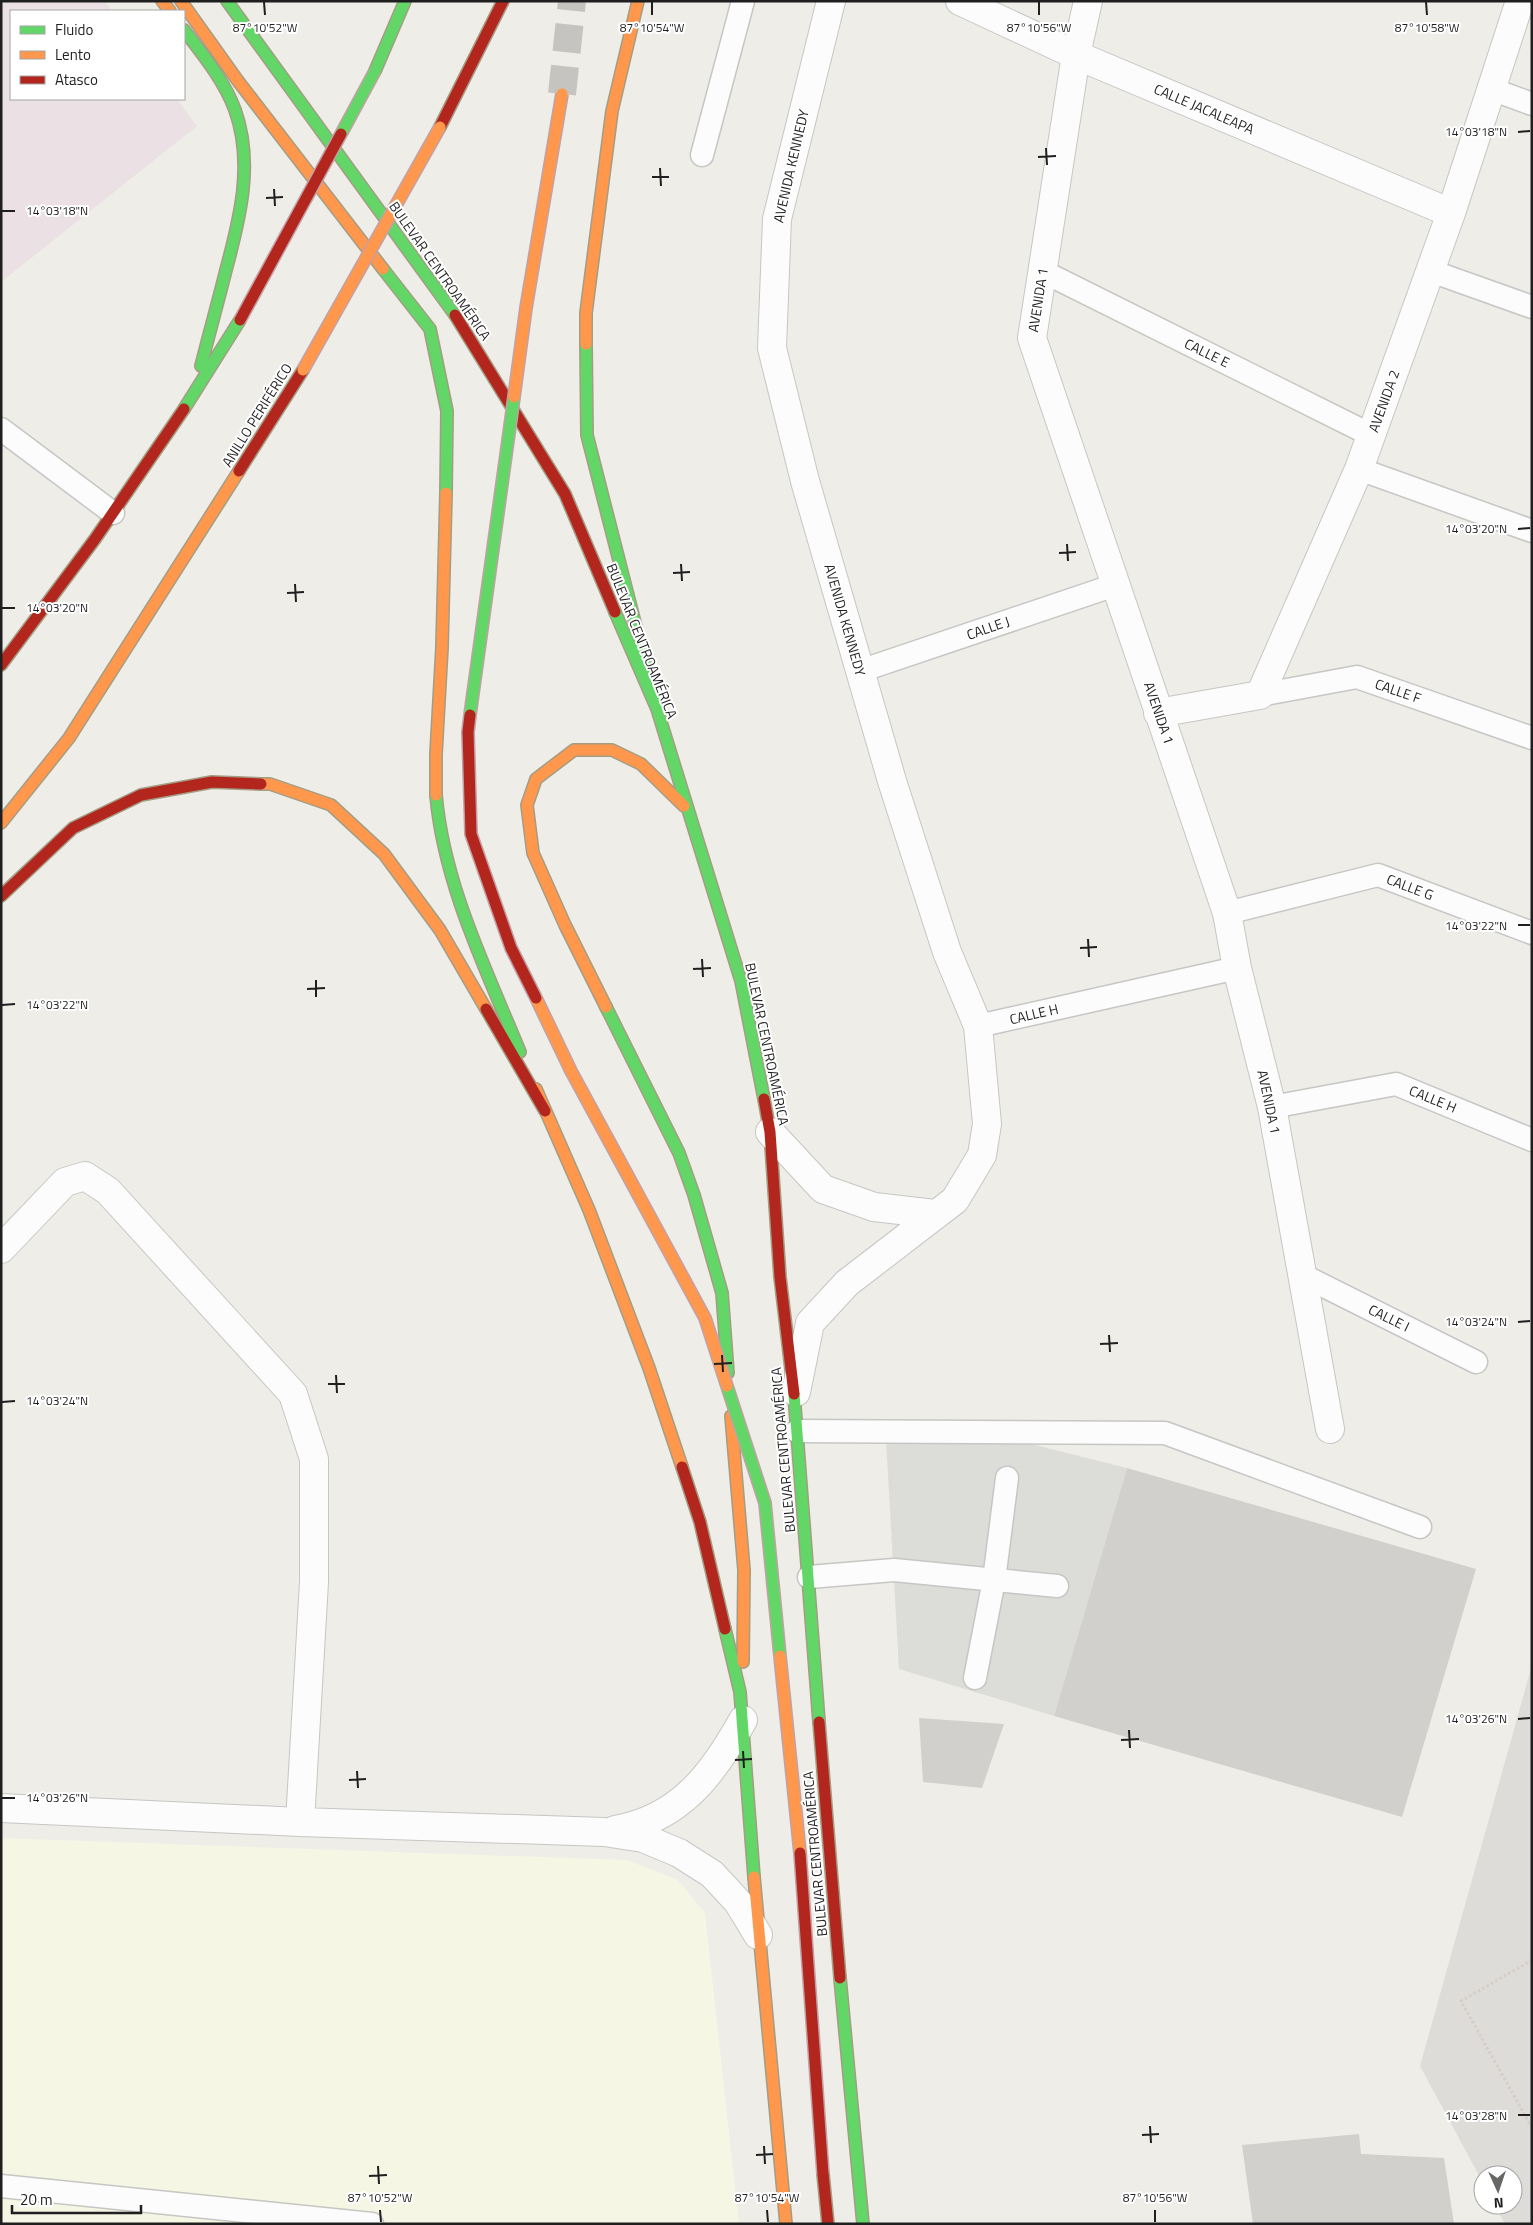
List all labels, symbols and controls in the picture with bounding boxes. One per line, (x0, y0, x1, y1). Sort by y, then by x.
legend (10, 10, 185, 100)
text: Fluido (55, 18, 94, 41)
text: 87°10'52"W (233, 18, 298, 37)
text: 87°10'54"W (620, 18, 685, 37)
text: 87°10'56"W (1007, 18, 1072, 37)
text: 87°10'58"W (1395, 18, 1460, 37)
text: Lento (55, 43, 91, 66)
text: Atasco (55, 68, 98, 91)
street label: CALLE JACALEAPA (1151, 78, 1258, 139)
street label: AVENIDA KENNEDY (767, 107, 814, 225)
text: 14°03'18"N (1445, 122, 1507, 141)
street label: BULEVAR CENTROAMÉRICA (384, 197, 497, 345)
text: 14°03'18"N (26, 201, 88, 220)
street label: AVENIDA 1 (1022, 266, 1053, 334)
street label: CALLE E (1181, 333, 1234, 373)
street label: ANILLO PERIFÉRICO (216, 359, 297, 471)
street label: AVENIDA 2 (1363, 367, 1404, 435)
text: 14°03'20"N (1445, 519, 1507, 538)
street label: BULEVAR CENTROAMÉRICA (602, 560, 683, 722)
street label: AVENIDA KENNEDY (819, 561, 872, 679)
text: 14°03'20"N (26, 598, 88, 617)
street label: CALLE J (963, 610, 1012, 645)
street label: CALLE F (1372, 673, 1424, 708)
street label: AVENIDA 1 (1139, 679, 1180, 747)
street label: CALLE G (1384, 868, 1437, 905)
text: 14°03'22"N (1445, 916, 1507, 935)
street label: BULEVAR CENTROAMÉRICA (740, 961, 795, 1128)
text: 14°03'22"N (26, 995, 88, 1014)
street label: CALLE H (1007, 998, 1060, 1029)
street label: AVENIDA 1 (1252, 1068, 1287, 1136)
street label: CALLE H (1406, 1080, 1460, 1118)
street label: CALLE I (1365, 1299, 1413, 1337)
text: 14°03'24"N (1445, 1312, 1507, 1331)
street label: BULEVAR CENTROAMÉRICA (765, 1366, 800, 1533)
text: 14°03'24"N (26, 1391, 88, 1410)
text: 14°03'26"N (1445, 1709, 1507, 1728)
street label: BULEVAR CENTROAMÉRICA (797, 1770, 832, 1937)
text: 14°03'26"N (26, 1788, 88, 1807)
text: 14°03'28"N (1445, 2106, 1507, 2125)
north arrow (1473, 2165, 1523, 2215)
scale bar (12, 2182, 141, 2214)
text: 20 m (20, 2188, 53, 2211)
text: 87°10'52"W (348, 2188, 413, 2207)
text: 87°10'54"W (735, 2188, 800, 2207)
text: 87°10'56"W (1123, 2188, 1188, 2207)
text: N (1493, 2193, 1504, 2214)

